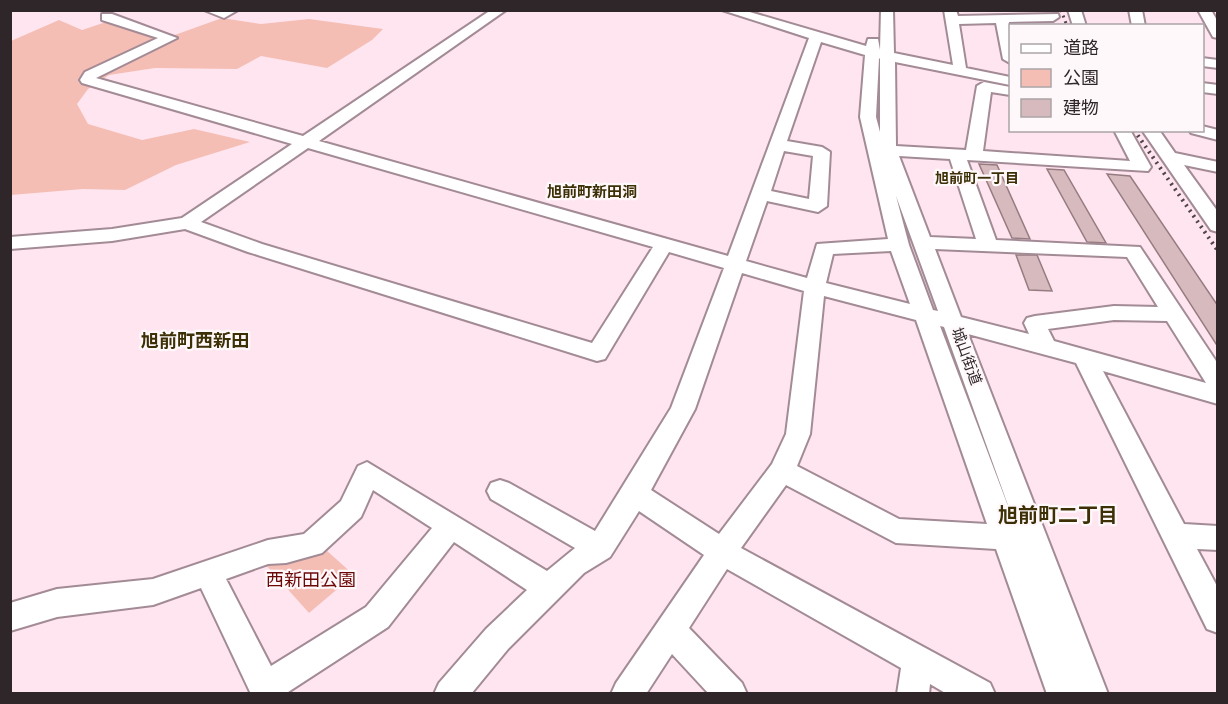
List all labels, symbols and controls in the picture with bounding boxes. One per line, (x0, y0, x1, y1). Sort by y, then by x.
legend (1009, 24, 1204, 132)
text: 道路 (1063, 35, 1099, 60)
text: 公園 (1063, 65, 1099, 90)
text: 建物 (1063, 95, 1099, 120)
district label: 旭前町一丁目 (935, 168, 1019, 188)
district label: 旭前町新田洞 (547, 181, 637, 202)
street label: 城山街道 (947, 324, 987, 388)
district label: 旭前町西新田 (141, 328, 249, 353)
district label: 旭前町二丁目 (998, 501, 1118, 529)
park label: 西新田公園 (266, 567, 356, 592)

